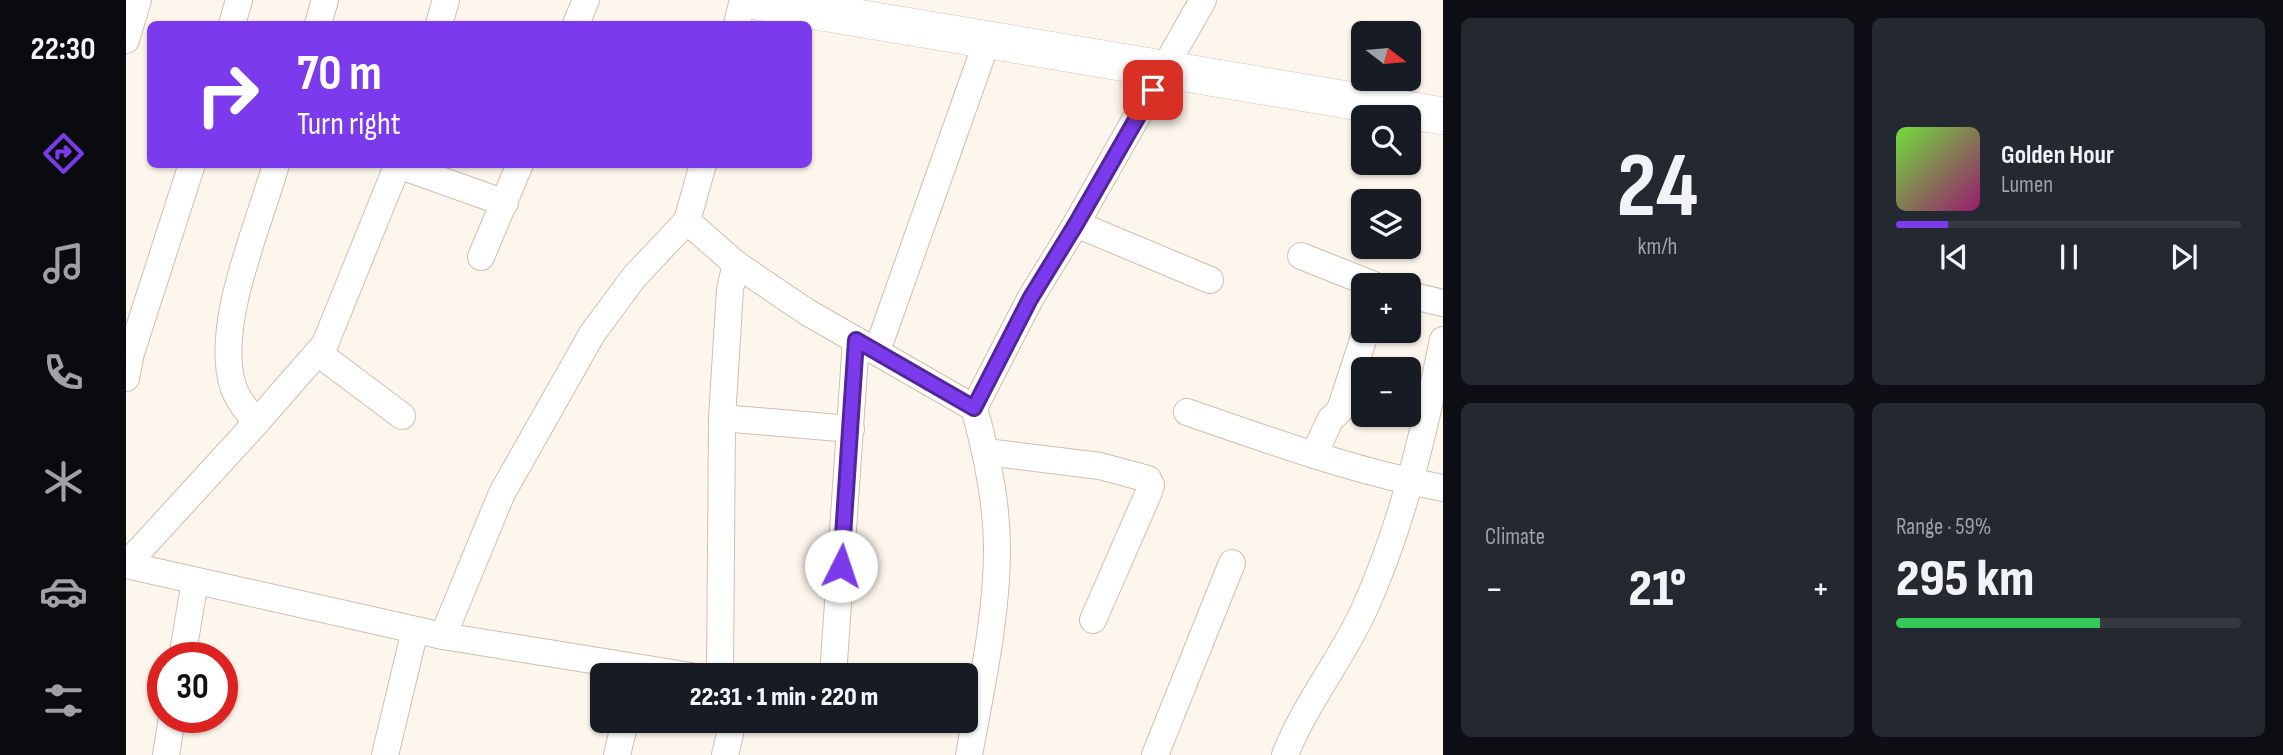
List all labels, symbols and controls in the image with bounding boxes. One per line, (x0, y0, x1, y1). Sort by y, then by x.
north arrow (1351, 21, 1421, 91)
map controls (1351, 21, 1421, 427)
text: 22:30 (31, 30, 95, 69)
text: 70 m (297, 45, 382, 104)
icon: right (182, 49, 273, 140)
pin (1123, 60, 1183, 120)
icon: arrive (1134, 71, 1172, 109)
text: Turn right (297, 105, 401, 144)
button: search (1351, 105, 1421, 175)
icon: directions (39, 129, 88, 178)
text: 24 (1617, 133, 1698, 242)
text: Golden Hour (2001, 140, 2114, 171)
text: Lumen (2001, 171, 2053, 199)
button: layers (1351, 189, 1421, 259)
text: km/h (1638, 233, 1677, 261)
icon: previous (1935, 238, 1973, 276)
icon: pause (2050, 238, 2088, 276)
icon: next (2165, 238, 2203, 276)
icon: music (39, 239, 88, 288)
button: + (1351, 273, 1421, 343)
icon: phone (39, 348, 88, 397)
button: − (1351, 357, 1421, 427)
icon: climate (39, 457, 88, 506)
text: Range · 59% (1896, 513, 1991, 541)
text: Climate (1485, 523, 1545, 551)
position arrow (804, 529, 878, 603)
text: 295 km (1896, 548, 2034, 611)
text: 21° (1629, 558, 1687, 621)
icon: car (39, 567, 88, 616)
text: − (1485, 567, 1504, 612)
text: + (1811, 567, 1830, 612)
speed limit sign: 30 (147, 642, 238, 733)
icon: filters (39, 676, 88, 725)
text: 22:31 · 1 min · 220 m (690, 682, 878, 713)

